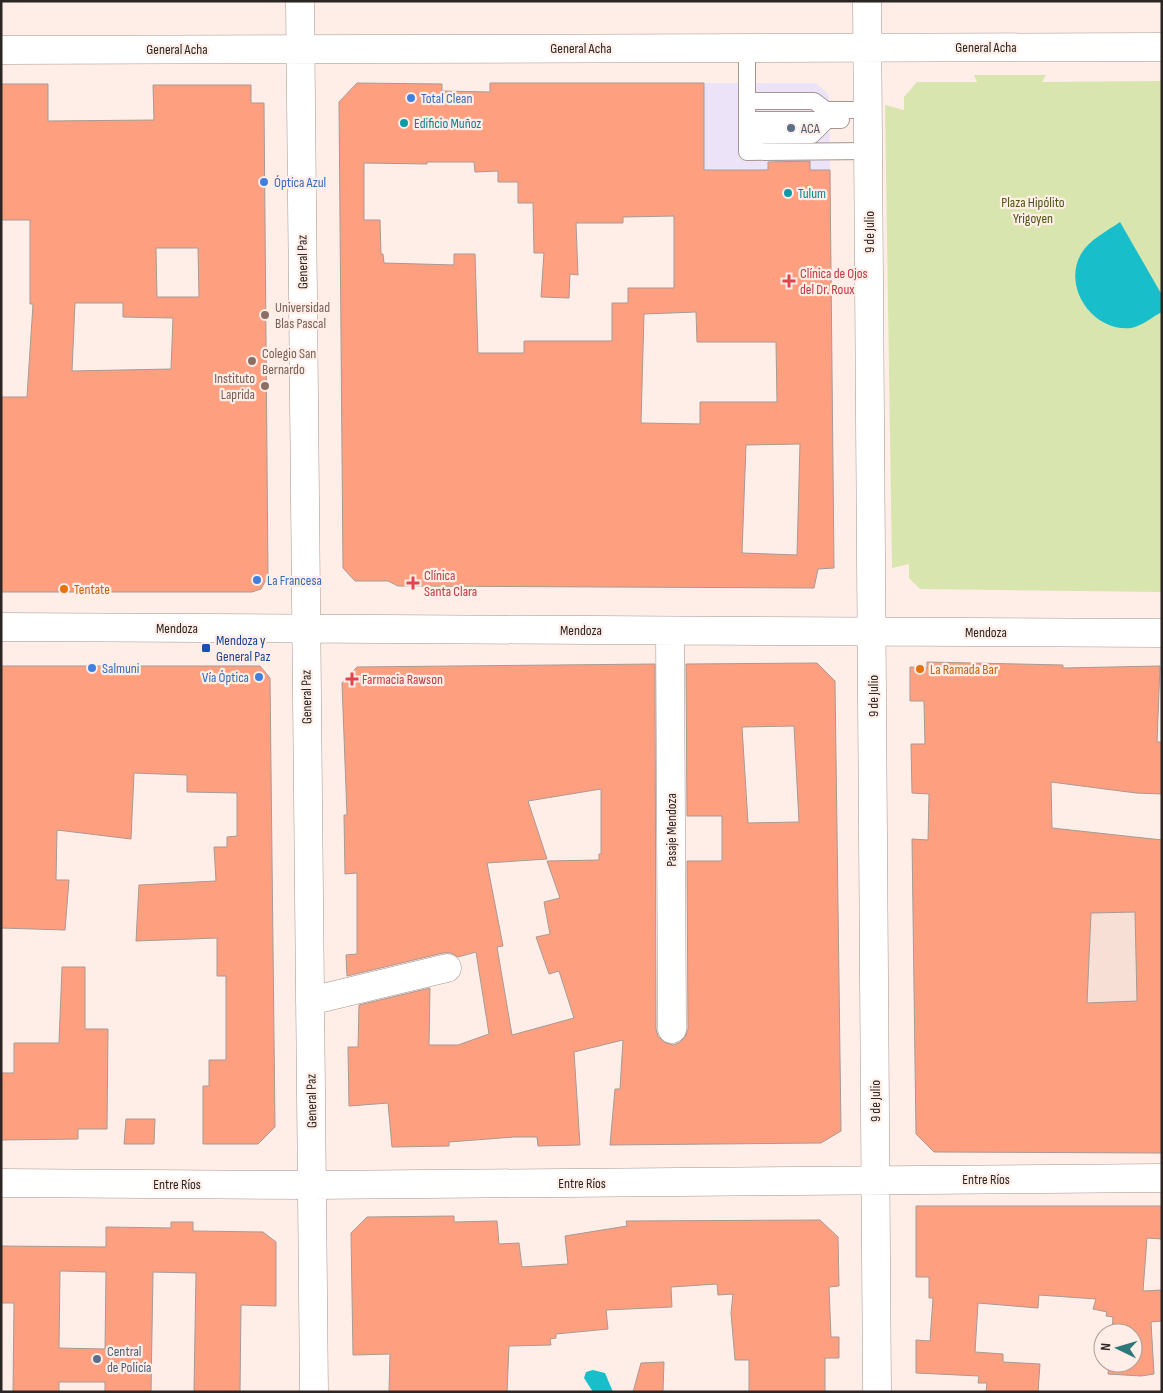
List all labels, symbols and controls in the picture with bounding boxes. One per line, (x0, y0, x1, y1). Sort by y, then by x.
street label: General Acha (955, 39, 1017, 56)
street label: General Acha (550, 40, 612, 57)
street label: General Acha (146, 41, 208, 58)
place label: Total Clean (421, 90, 472, 107)
marker: Total Clean (405, 92, 417, 104)
place label: Edificio Muñoz (414, 115, 481, 132)
marker: Edificio Muñoz (398, 117, 410, 129)
place label: ACA (800, 120, 821, 137)
marker: ACA (785, 122, 797, 134)
place label: Óptica Azul (274, 174, 326, 191)
marker: Óptica Azul (258, 176, 270, 188)
place label: Tulum (798, 185, 826, 202)
marker: Tulum (782, 187, 794, 199)
park label: Plaza Hipólito Yrigoyen (1001, 194, 1065, 227)
street label: 9 de Julio (861, 211, 878, 253)
street label: General Paz (294, 235, 311, 289)
place label: Clínica de Ojos del Dr. Roux (800, 265, 868, 298)
marker: Clínica de Ojos del Dr. Roux (782, 274, 796, 288)
place label: Universidad Blas Pascal (275, 299, 330, 332)
marker: Universidad Blas Pascal (259, 309, 271, 321)
place label: Colegio San Bernardo (262, 345, 316, 378)
marker: Colegio San Bernardo (246, 355, 258, 367)
place label: Instituto Laprida (214, 370, 255, 403)
marker: Instituto Laprida (259, 380, 271, 392)
place label: Clínica Santa Clara (424, 567, 477, 600)
place label: La Francesa (267, 572, 322, 589)
marker: La Francesa (251, 574, 263, 586)
marker: Clínica Santa Clara (406, 576, 420, 590)
place label: Tentate (74, 581, 110, 598)
marker: Tentate (58, 583, 70, 595)
street label: Mendoza (156, 620, 198, 637)
street label: Mendoza (560, 622, 602, 639)
street label: Mendoza (965, 624, 1007, 641)
place label: Mendoza y General Paz (216, 632, 270, 665)
marker: Mendoza y General Paz (200, 642, 212, 654)
place label: Salmuni (102, 660, 139, 677)
place label: La Ramada Bar (930, 661, 998, 678)
marker: Salmuni (86, 662, 98, 674)
marker: La Ramada Bar (914, 663, 926, 675)
place label: Vía Óptica (202, 669, 249, 686)
street label: General Paz (298, 670, 315, 724)
marker: Vía Óptica (253, 671, 265, 683)
place label: Farmacia Rawson (362, 671, 443, 688)
marker: Farmacia Rawson (346, 673, 358, 685)
street label: 9 de Julio (865, 675, 882, 717)
street label: Pasaje Mendoza (663, 793, 680, 867)
street label: General Paz (303, 1074, 320, 1128)
street label: 9 de Julio (867, 1080, 884, 1122)
street label: Entre Ríos (962, 1171, 1010, 1188)
street label: Entre Ríos (558, 1175, 606, 1192)
street label: Entre Ríos (153, 1176, 201, 1193)
north arrow (1093, 1323, 1143, 1373)
text: N (1097, 1342, 1114, 1351)
place label: Central de Policía (107, 1343, 152, 1376)
marker: Central de Policía (91, 1353, 103, 1365)

